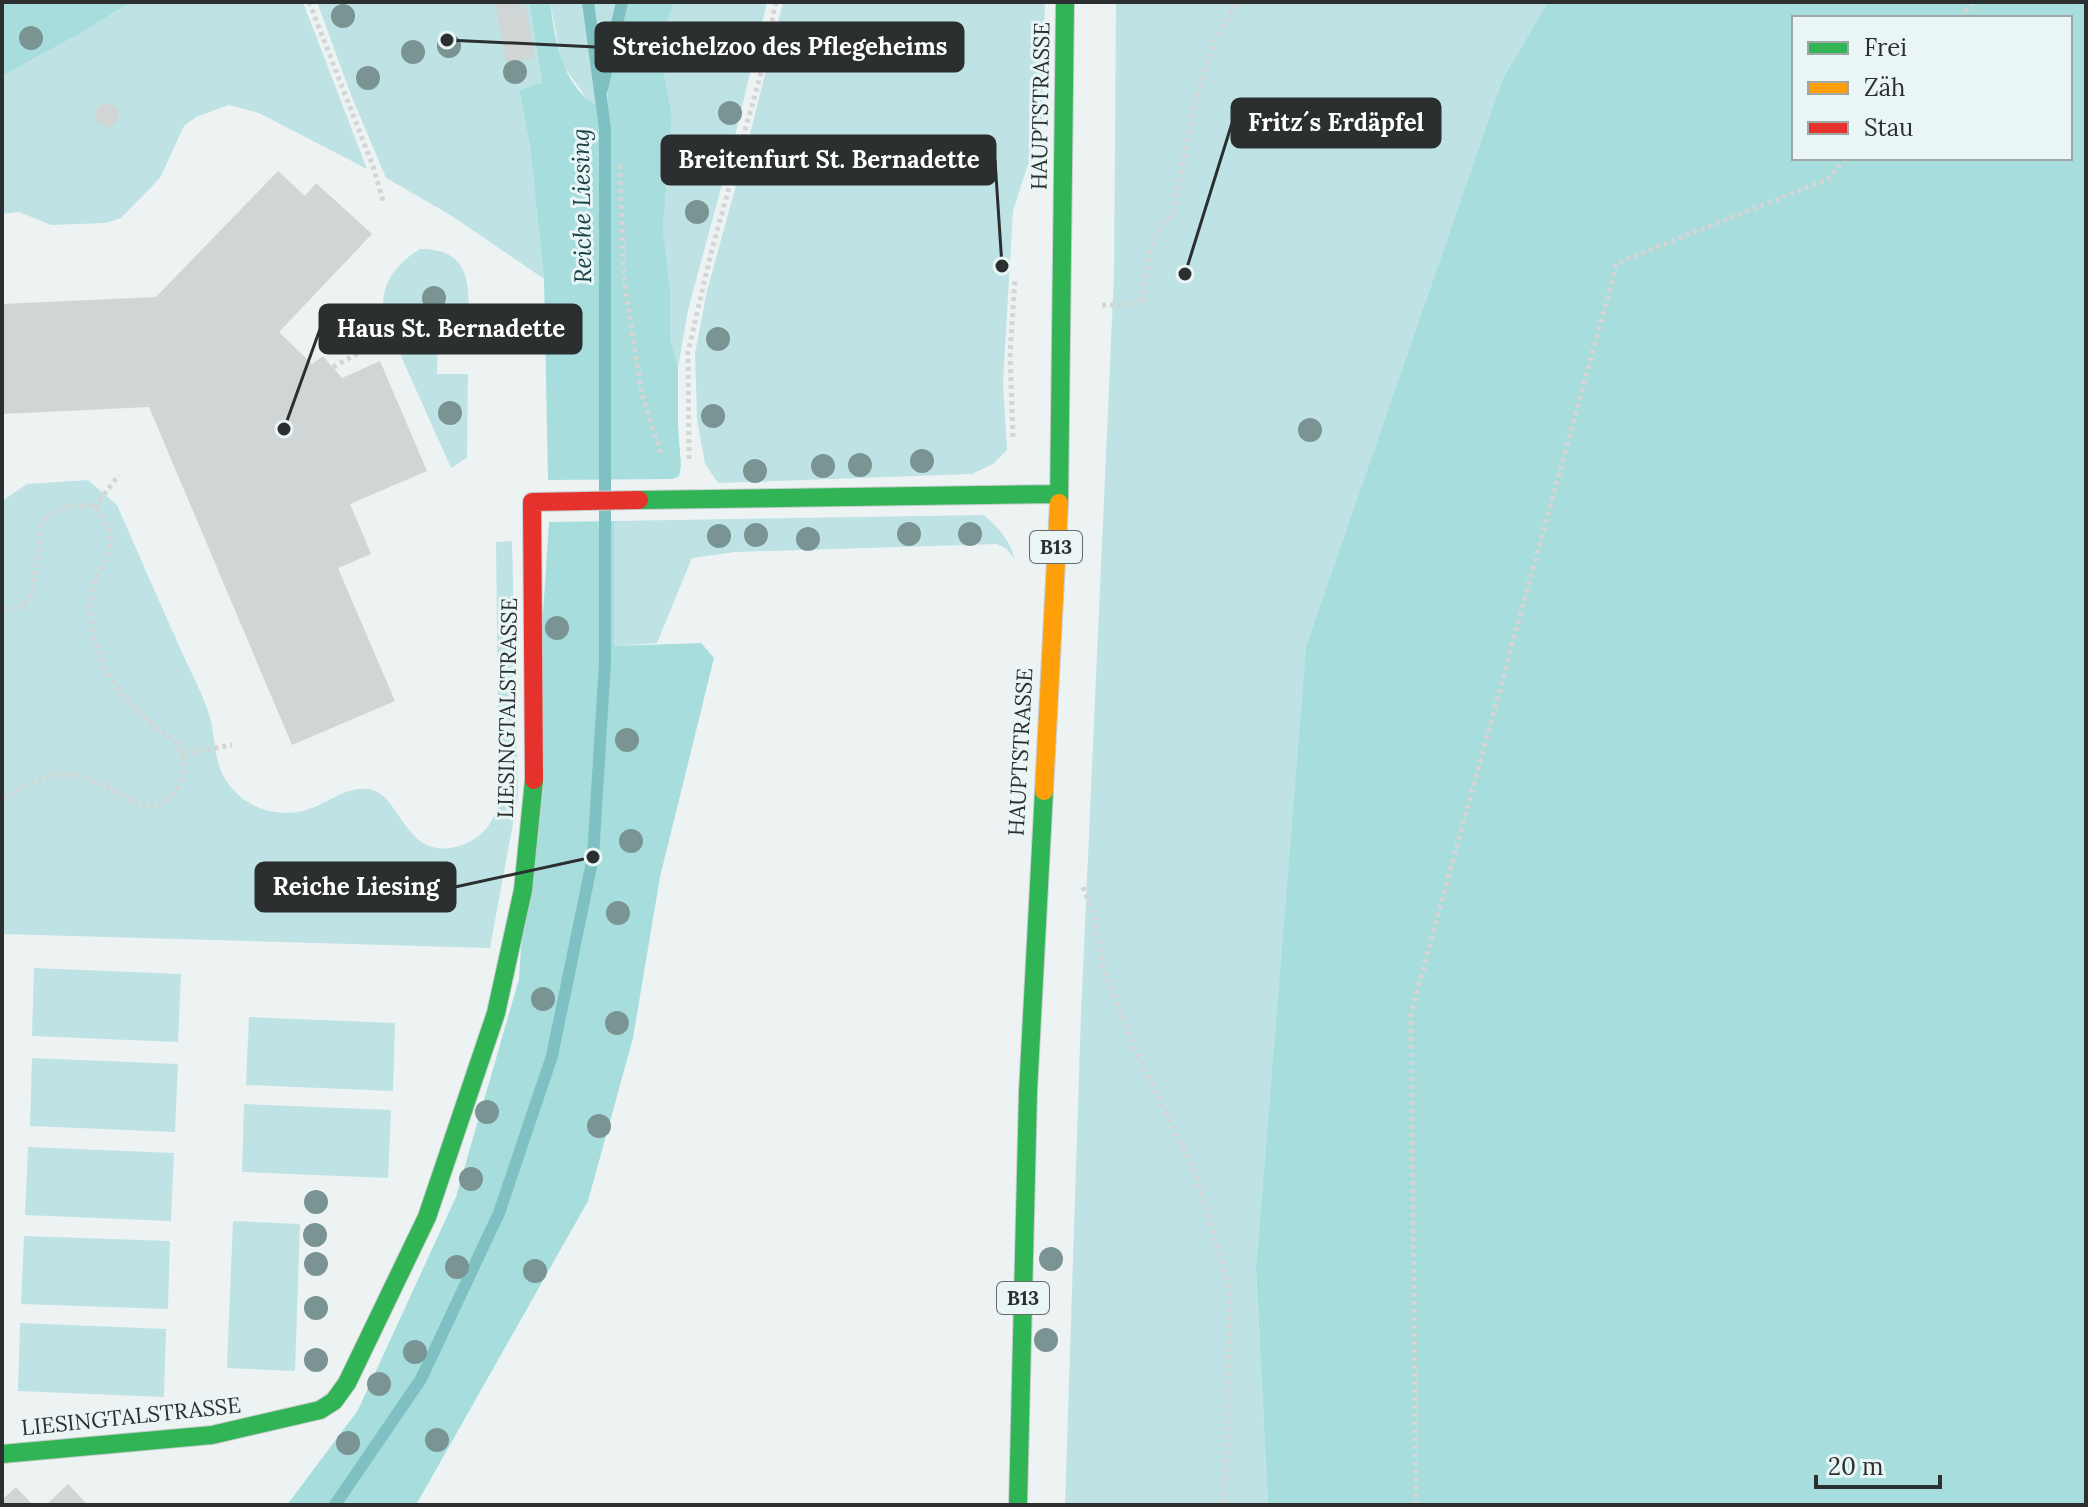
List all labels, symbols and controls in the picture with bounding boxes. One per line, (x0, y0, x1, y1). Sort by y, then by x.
legend (1792, 16, 2072, 160)
street label: HAUPTSTRASSE (1025, 22, 1055, 190)
callout: Streichelzoo des Pflegeheims (596, 23, 963, 71)
text: Streichelzoo des Pflegeheims (613, 31, 947, 62)
text: Frei (1864, 32, 1907, 63)
text: Zäh (1864, 72, 1905, 103)
callout: Fritz´s Erdäpfel (1232, 99, 1440, 147)
text: Fritz´s Erdäpfel (1248, 107, 1424, 138)
text: Stau (1864, 112, 1913, 143)
water label: Reiche Liesing (565, 128, 598, 284)
callout: Breitenfurt St. Bernadette (662, 136, 995, 184)
text: Breitenfurt St. Bernadette (678, 144, 980, 175)
callout: Haus St. Bernadette (320, 305, 581, 353)
text: Haus St. Bernadette (337, 313, 565, 344)
road number: B13 (1030, 531, 1082, 563)
street label: LIESINGTALSTRASSE (491, 597, 523, 819)
street label: HAUPTSTRASSE (1002, 667, 1038, 837)
callout: Reiche Liesing (256, 863, 455, 911)
text: Reiche Liesing (273, 871, 441, 902)
road number: B13 (997, 1282, 1049, 1314)
street label: LIESINGTALSTRASSE (20, 1391, 242, 1441)
scale bar (1816, 1439, 1940, 1489)
text: 20 m (1828, 1451, 1884, 1482)

